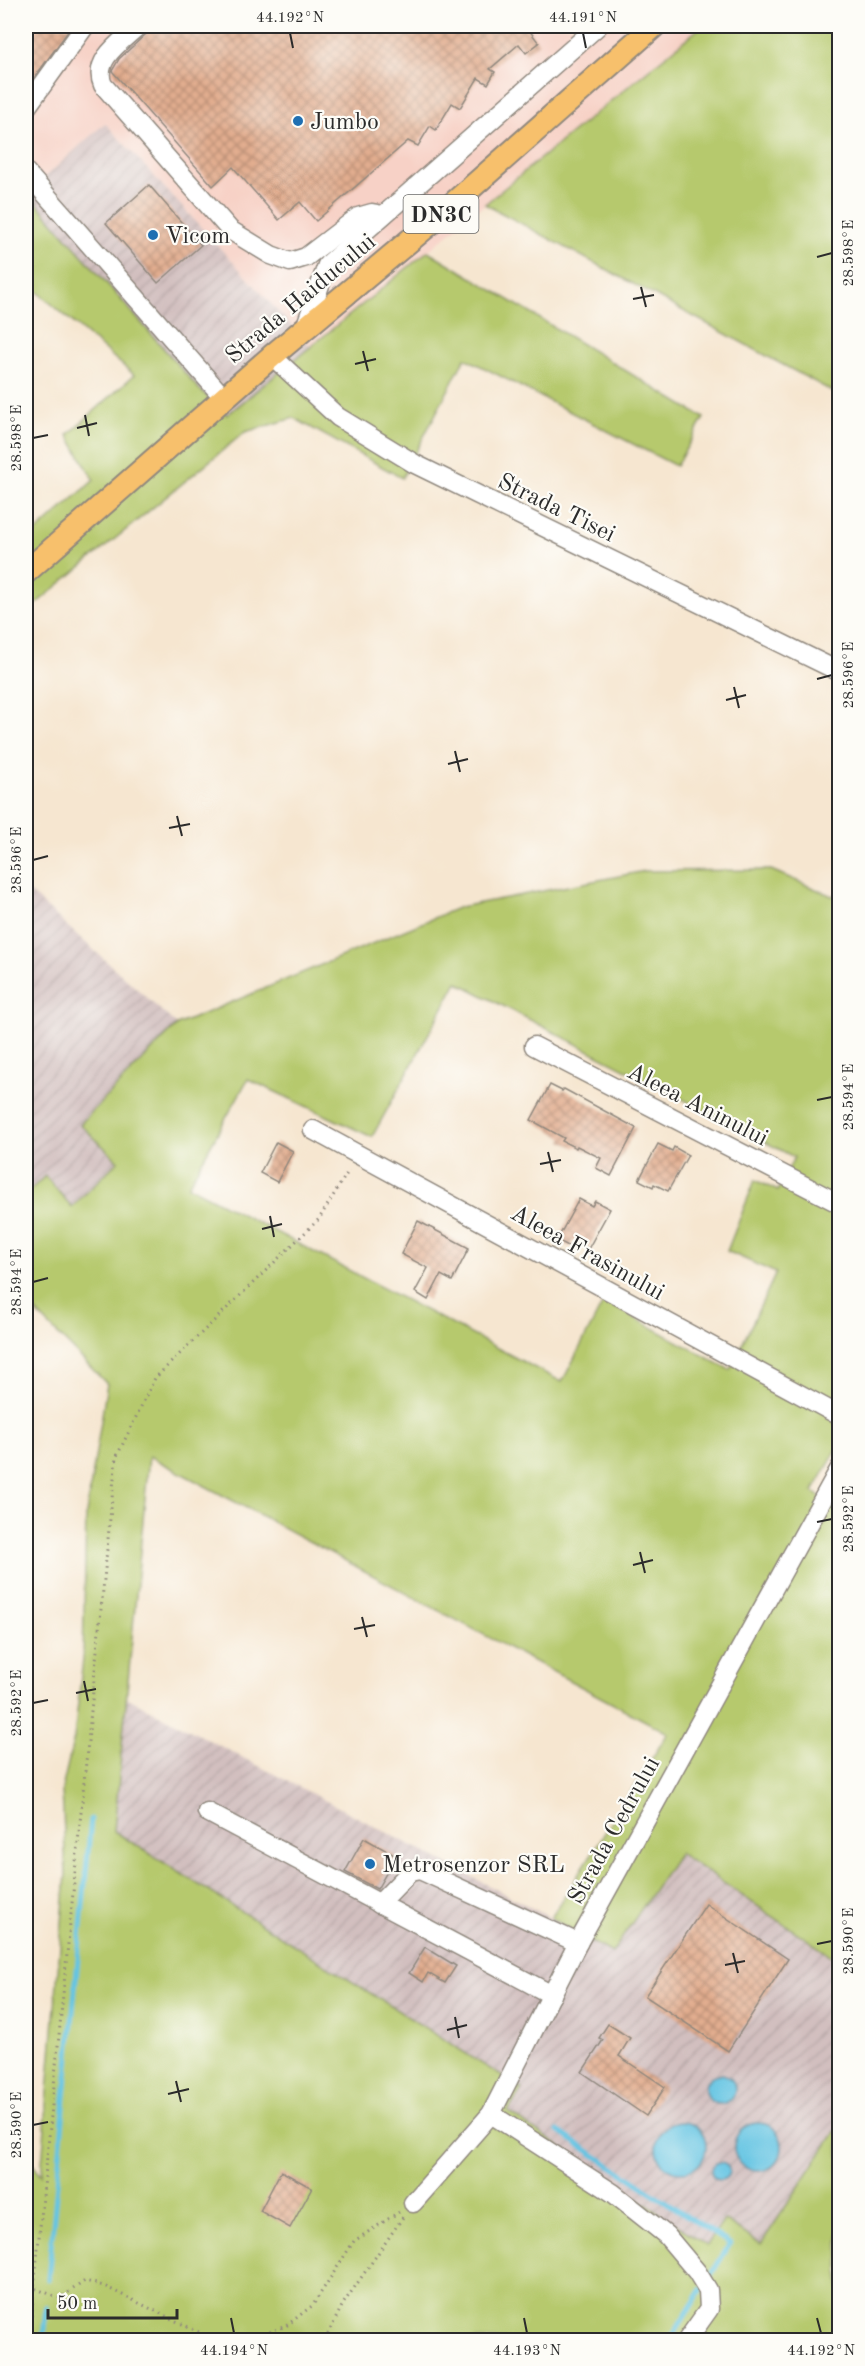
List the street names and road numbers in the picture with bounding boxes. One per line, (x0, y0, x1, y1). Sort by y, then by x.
road number: DN3C (404, 195, 478, 233)
street label: Strada Haiducului (222, 230, 381, 369)
street label: Strada Tisei (494, 470, 619, 548)
street label: Aleea Aninului (623, 1060, 772, 1152)
street label: Aleea Frasinului (506, 1202, 668, 1306)
street label: Strada Cedrului (564, 1753, 665, 1909)

